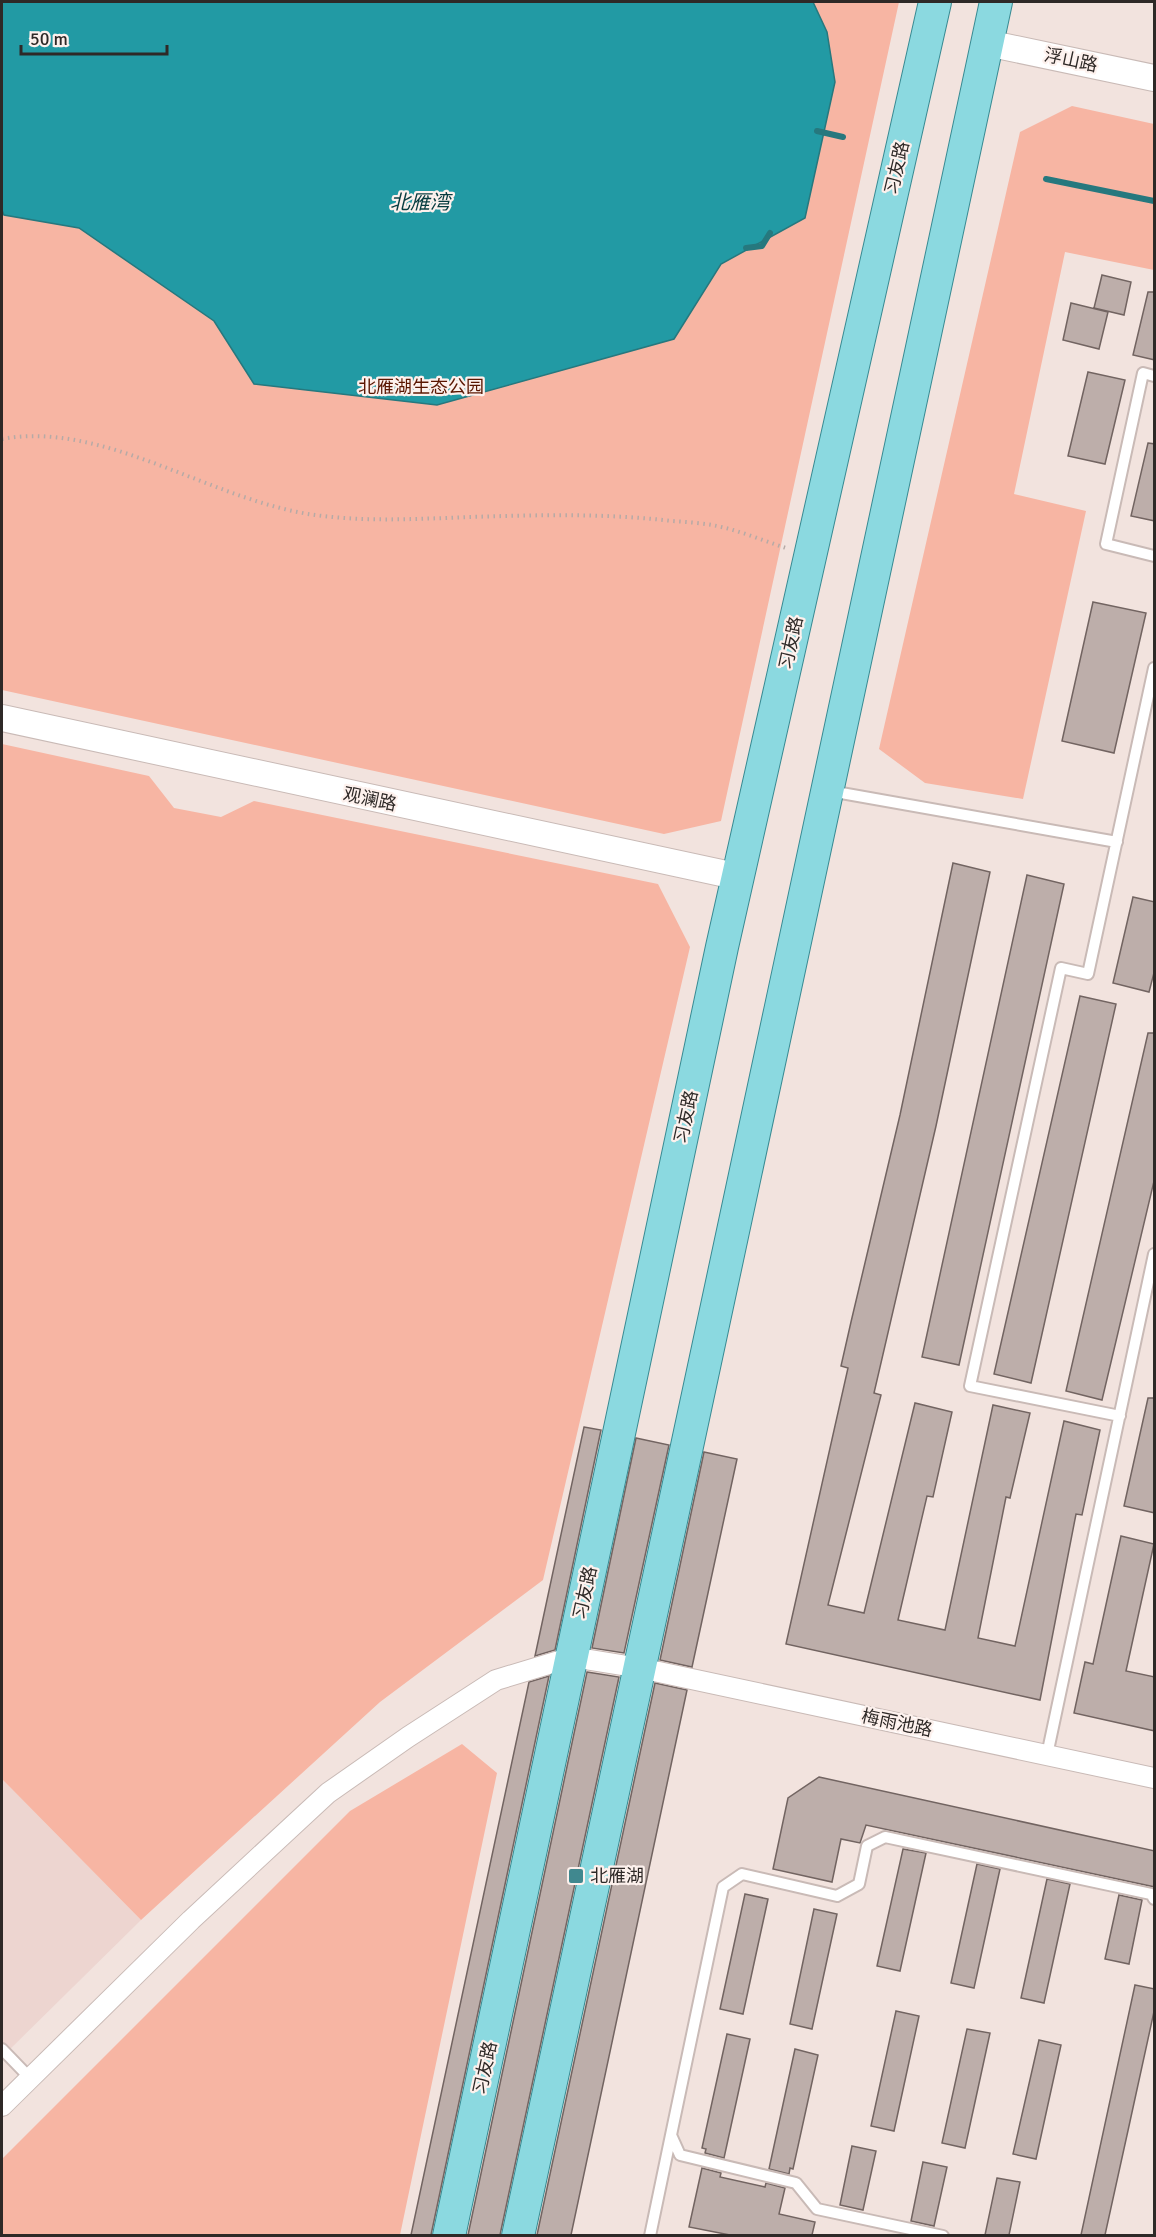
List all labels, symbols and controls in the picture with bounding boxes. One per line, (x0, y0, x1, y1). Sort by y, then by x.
scale bar (21, 18, 166, 56)
text: 50 m (30, 28, 68, 50)
street label: 浮山路 (1042, 44, 1100, 76)
street label: 习友路 (880, 139, 914, 197)
water label: 北雁湾 (390, 190, 453, 215)
park label: 北雁湖生态公园 (358, 376, 484, 398)
street label: 习友路 (775, 614, 807, 672)
street label: 观澜路 (341, 783, 399, 815)
street label: 习友路 (670, 1088, 702, 1146)
street label: 习友路 (569, 1564, 601, 1622)
street label: 梅雨池路 (859, 1705, 935, 1741)
place label: 北雁湖 (590, 1865, 644, 1887)
marker: 北雁湖 (567, 1867, 585, 1885)
street label: 习友路 (469, 2039, 501, 2097)

